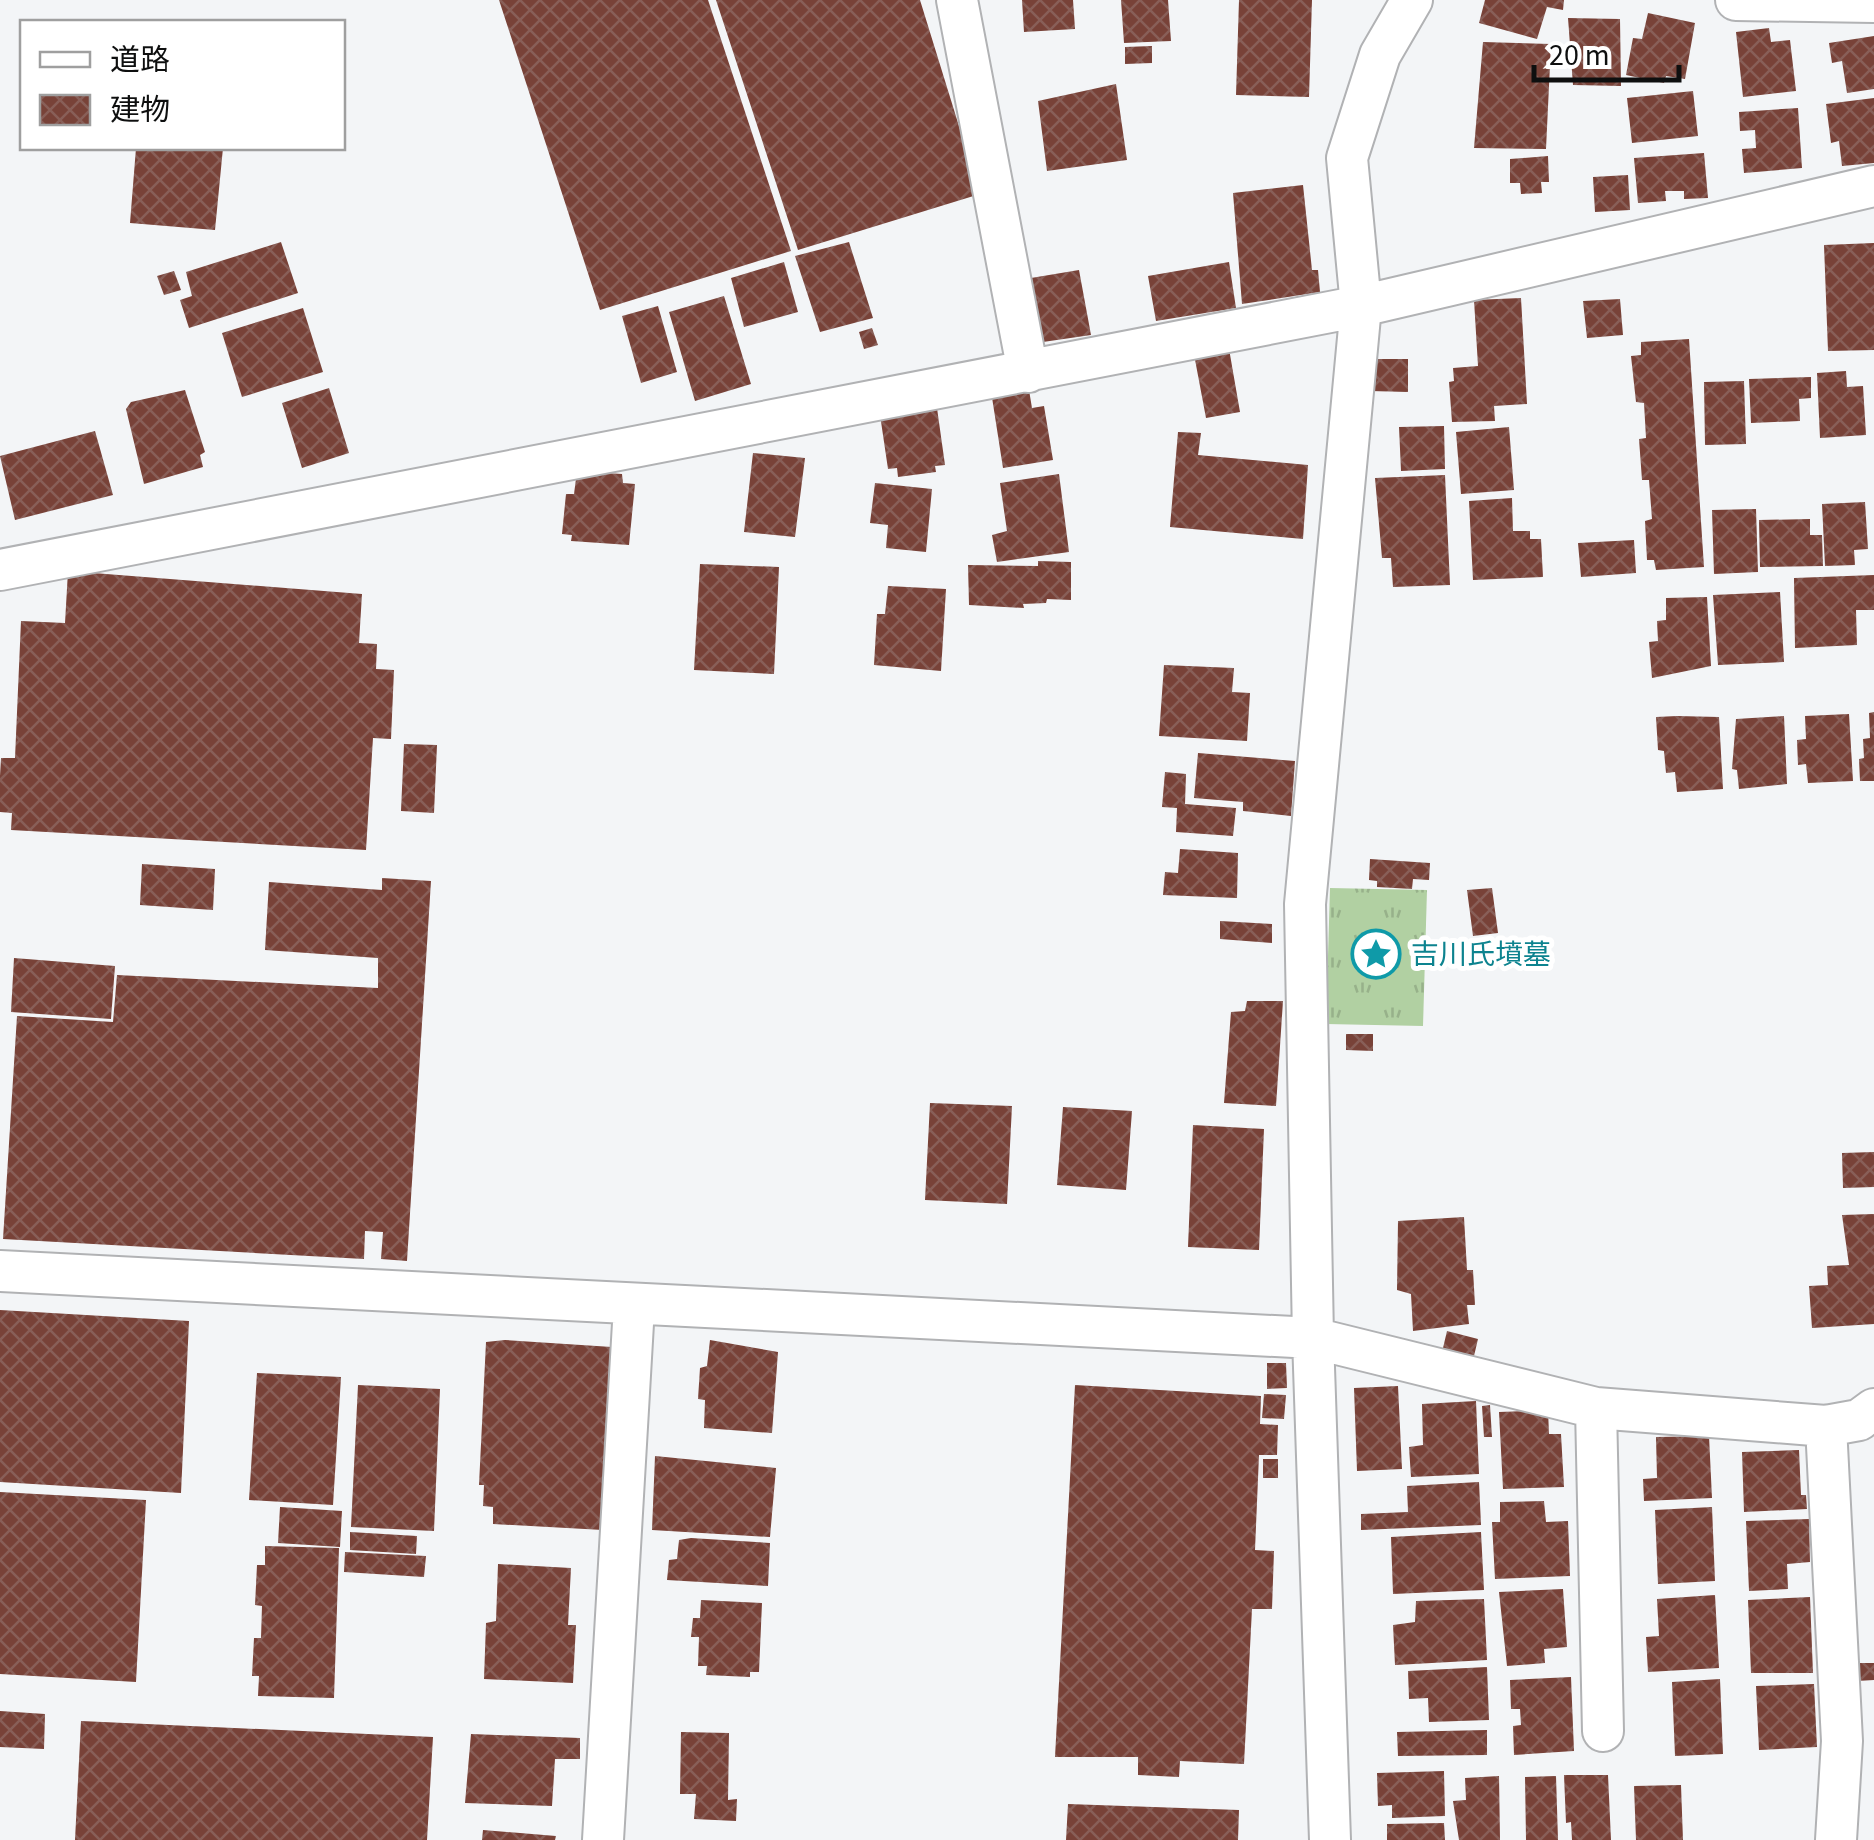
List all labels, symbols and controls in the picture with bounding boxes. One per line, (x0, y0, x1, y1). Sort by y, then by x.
legend (20, 20, 345, 150)
scale bar (1534, 20, 1679, 82)
text: 20 m (1549, 34, 1610, 77)
text: 道路 (110, 39, 170, 82)
text: 建物 (110, 89, 170, 132)
place icon: 吉川氏墳墓 (1350, 928, 1402, 980)
place label: 吉川氏墳墓 (1411, 935, 1551, 975)

